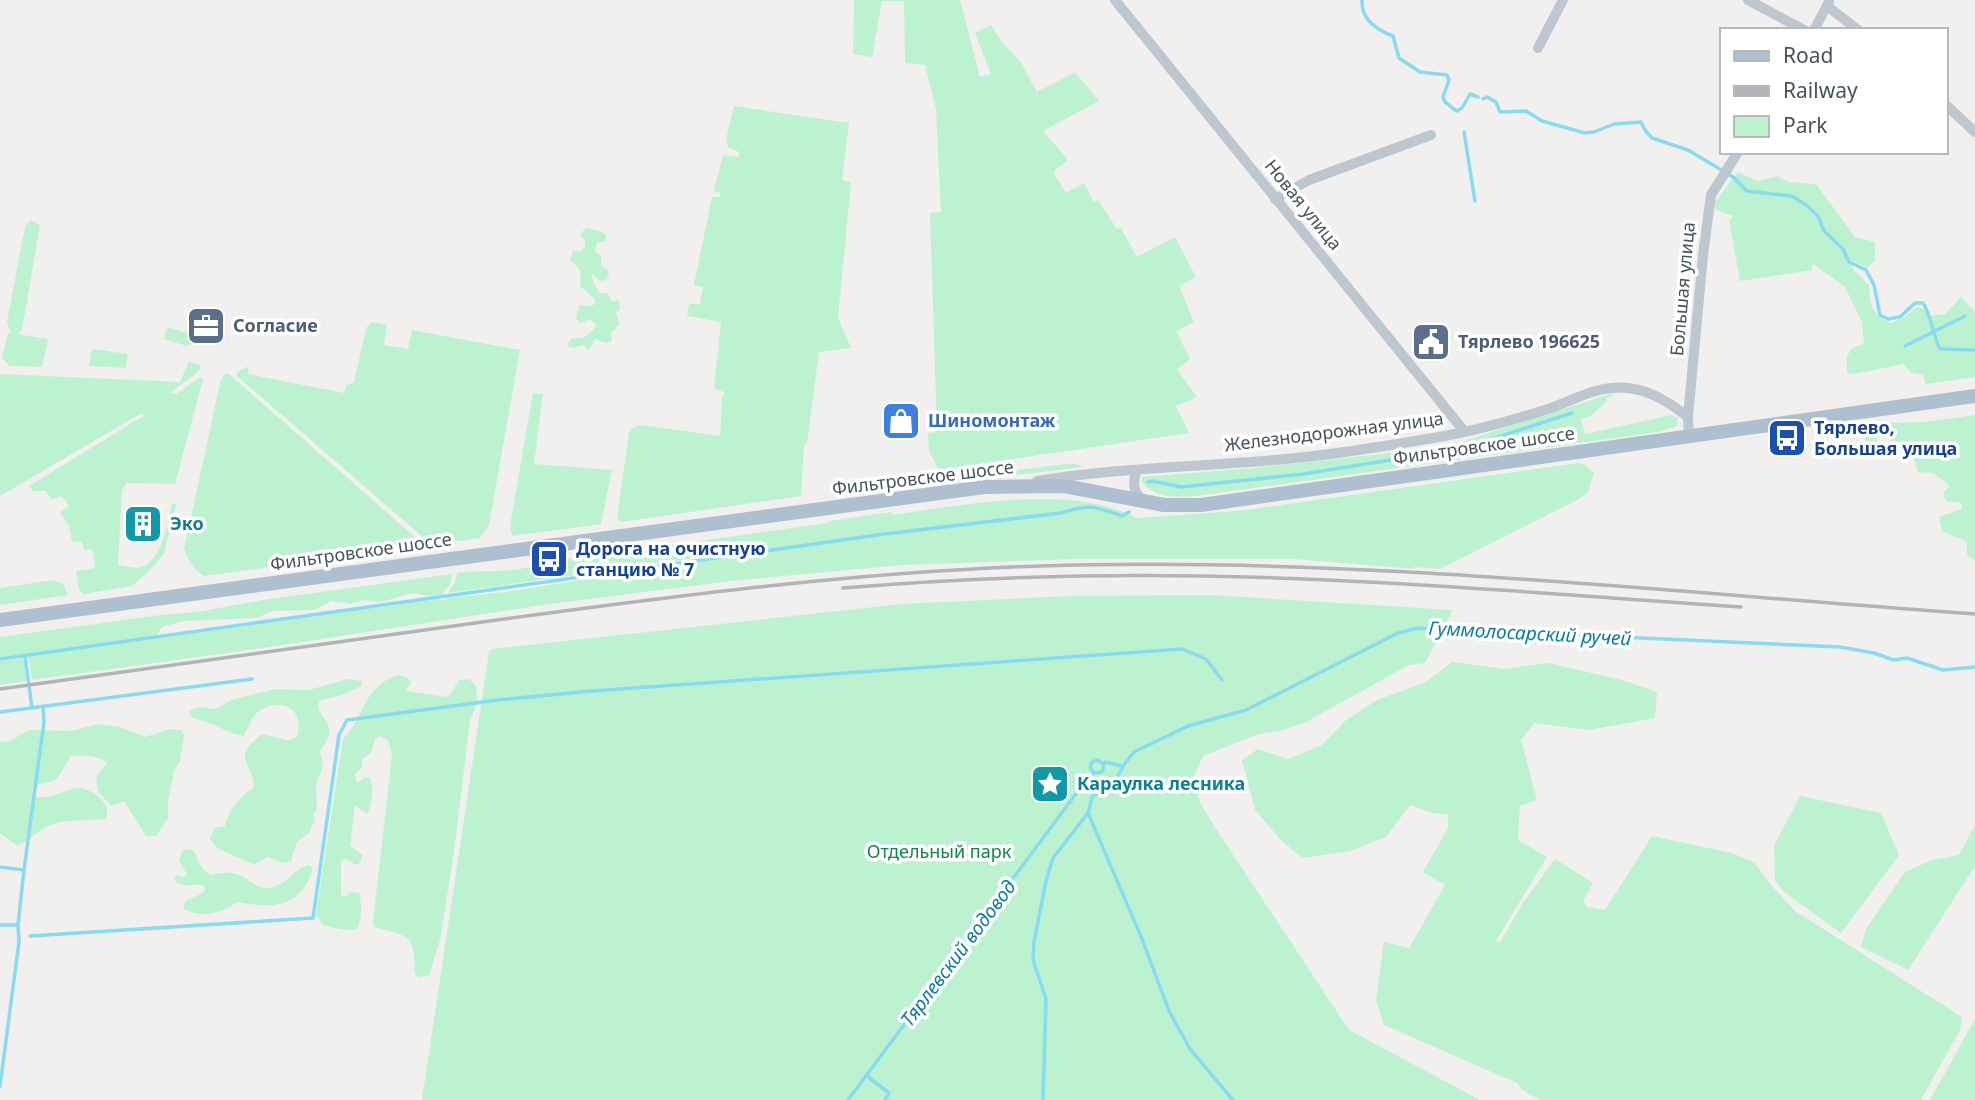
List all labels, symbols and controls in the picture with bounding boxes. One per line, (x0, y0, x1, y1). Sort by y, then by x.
legend (1720, 28, 1947, 154)
text: Road (1783, 41, 1833, 69)
text: Railway (1783, 76, 1858, 104)
text: Park (1783, 111, 1828, 139)
street label: Новая улица (1260, 154, 1348, 255)
street label: Большая улица (1664, 221, 1700, 357)
office icon: Согласие (185, 305, 227, 347)
place label: Согласие (233, 313, 318, 337)
public building icon: Тярлево 196625 (1410, 321, 1452, 363)
place label: Тярлево 196625 (1458, 329, 1600, 353)
shop icon: Шиномонтаж (880, 400, 922, 442)
street label: Железнодорожная улица (1223, 406, 1445, 456)
place label: Шиномонтаж (928, 408, 1056, 432)
place label: Тярлево, Большая улица (1814, 415, 1957, 460)
bus stop icon: Тярлево, Большая улица (1766, 417, 1808, 459)
street label: Фильтровское шоссе (1392, 420, 1576, 470)
street label: Фильтровское шоссе (831, 454, 1015, 500)
building icon: Эко (122, 503, 164, 545)
place label: Эко (170, 511, 204, 535)
street label: Фильтровское шоссе (269, 526, 453, 576)
place label: Дорога на очистную станцию № 7 (576, 536, 765, 581)
bus stop icon: Дорога на очистную станцию № 7 (528, 538, 570, 580)
water label: Гуммолосарский ручей (1428, 615, 1632, 651)
place icon: Караулка лесника (1029, 763, 1071, 805)
place label: Караулка лесника (1077, 771, 1245, 795)
park label: Отдельный парк (867, 839, 1012, 863)
water label: Тярлевский водовод (894, 874, 1022, 1032)

